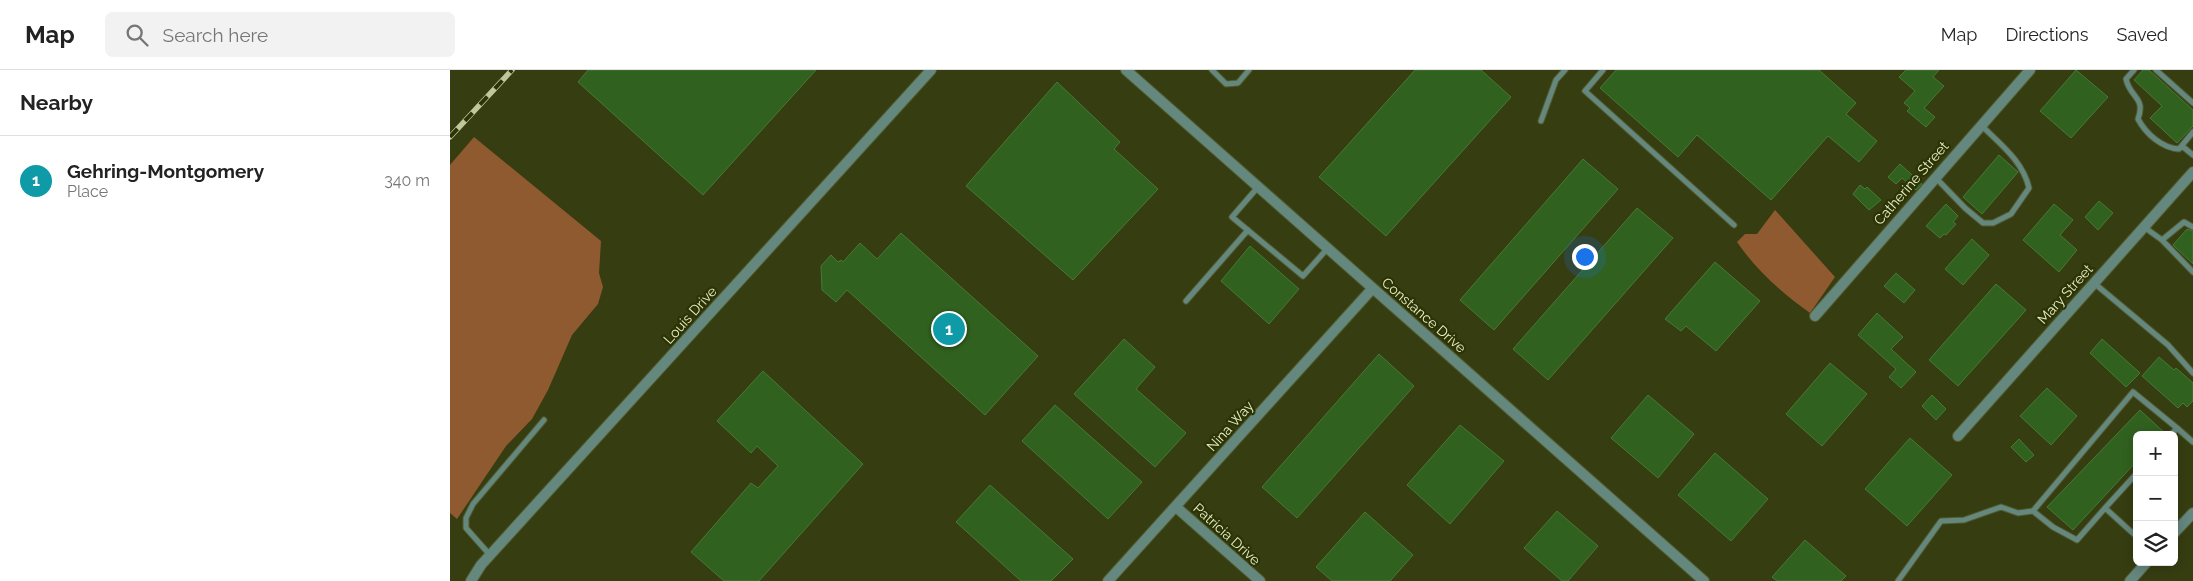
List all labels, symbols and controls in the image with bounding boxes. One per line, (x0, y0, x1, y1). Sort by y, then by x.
search box (105, 12, 455, 57)
text: Map (25, 20, 75, 49)
icon: search (123, 21, 151, 49)
text: Search here (163, 24, 268, 46)
text: Map (1941, 24, 1977, 45)
text: Directions (2005, 24, 2089, 45)
text: Saved (2117, 24, 2168, 45)
text: Nearby (20, 90, 93, 115)
street label: Catherine Street (1871, 138, 1952, 228)
text: Gehring-Montgomery (67, 160, 264, 182)
text: 1 (32, 171, 40, 190)
text: 340 m (384, 171, 430, 190)
text: Place (67, 182, 108, 201)
your location (1572, 244, 1598, 270)
street label: Mary Street (2034, 261, 2096, 327)
street label: Constance Drive (1379, 274, 1469, 356)
street label: Louis Drive (660, 283, 720, 347)
pin: 1 (933, 310, 965, 348)
street label: Nina Way (1203, 397, 1257, 454)
map controls (2133, 431, 2178, 566)
button: + (2133, 431, 2178, 476)
button: − (2133, 476, 2178, 521)
street label: Patricia Drive (1190, 500, 1264, 568)
button: layers (2133, 521, 2178, 566)

